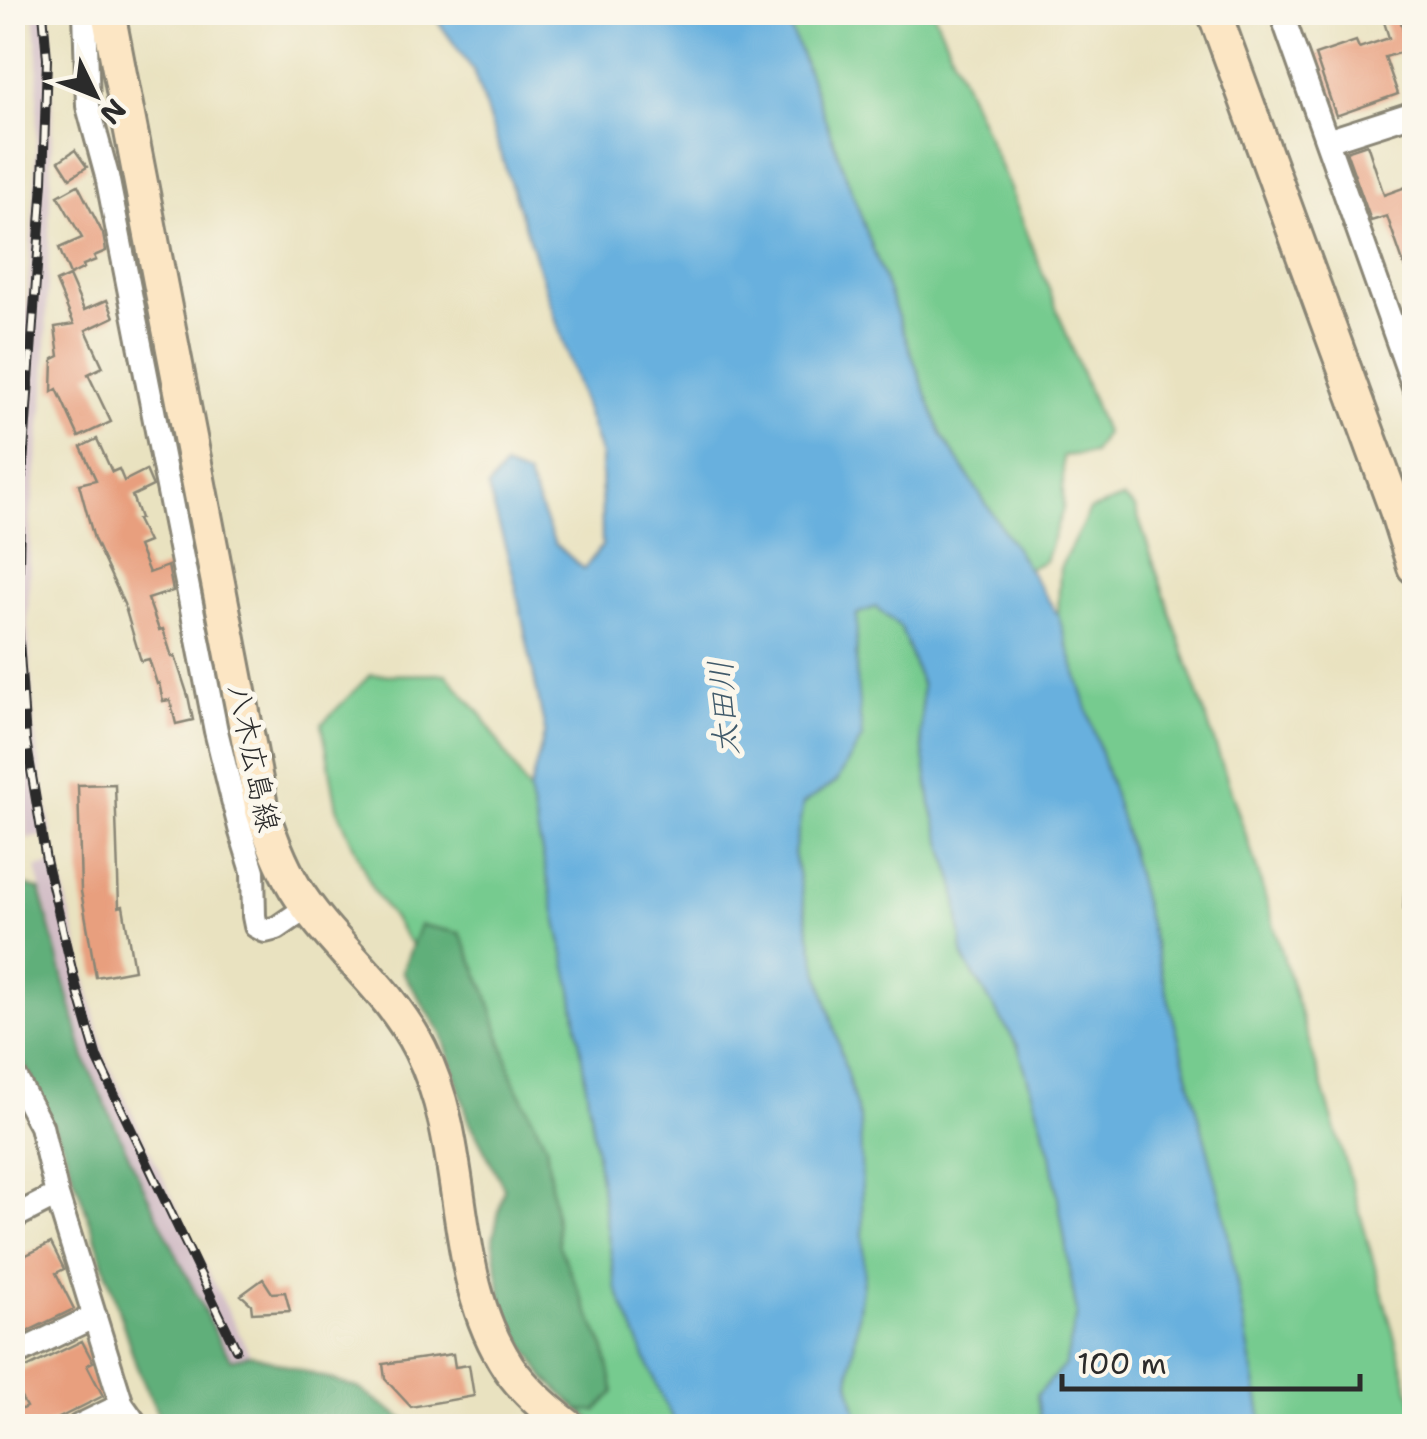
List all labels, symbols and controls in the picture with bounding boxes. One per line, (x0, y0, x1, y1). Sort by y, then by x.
north arrow (45, 45, 145, 145)
text: N (92, 91, 135, 133)
water label: 太田川 (698, 659, 748, 757)
street label: 八木広島線 (218, 680, 290, 836)
scale bar (1062, 1329, 1360, 1391)
text: 100 m (1077, 1343, 1167, 1384)

